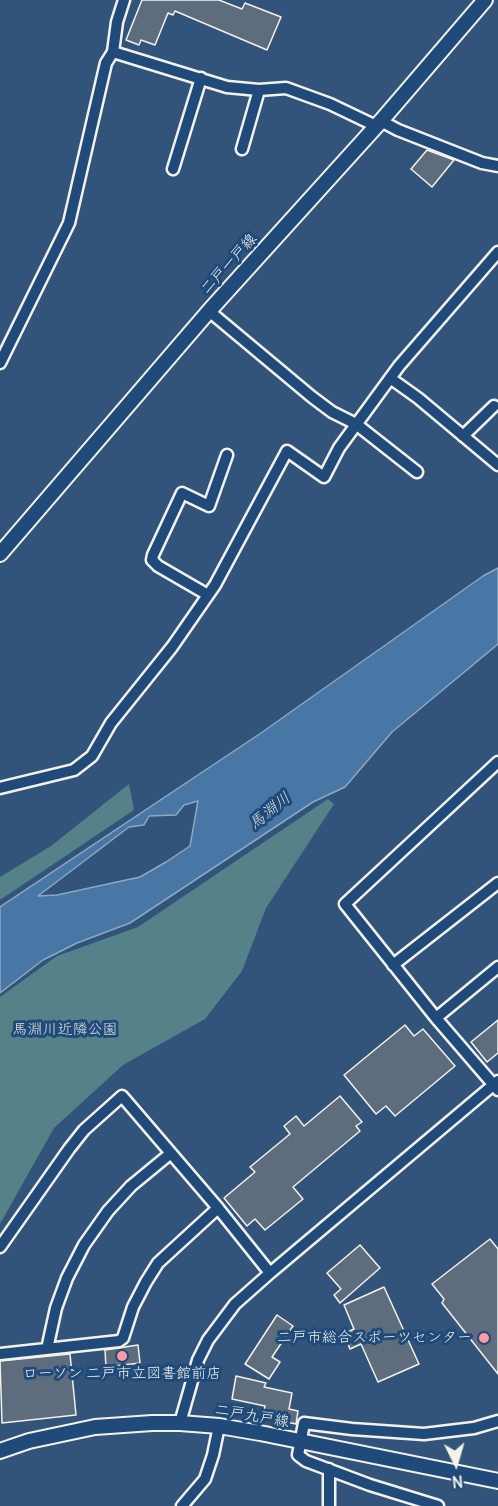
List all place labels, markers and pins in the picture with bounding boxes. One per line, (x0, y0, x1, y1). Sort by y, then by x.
place label: 二戸市総合スポーツセンター (277, 1329, 472, 1347)
marker: 二戸市総合スポーツセンター (477, 1331, 491, 1345)
marker: ローソン 二戸市立図書館前店 (115, 1349, 129, 1363)
place label: ローソン 二戸市立図書館前店 (23, 1365, 221, 1383)

